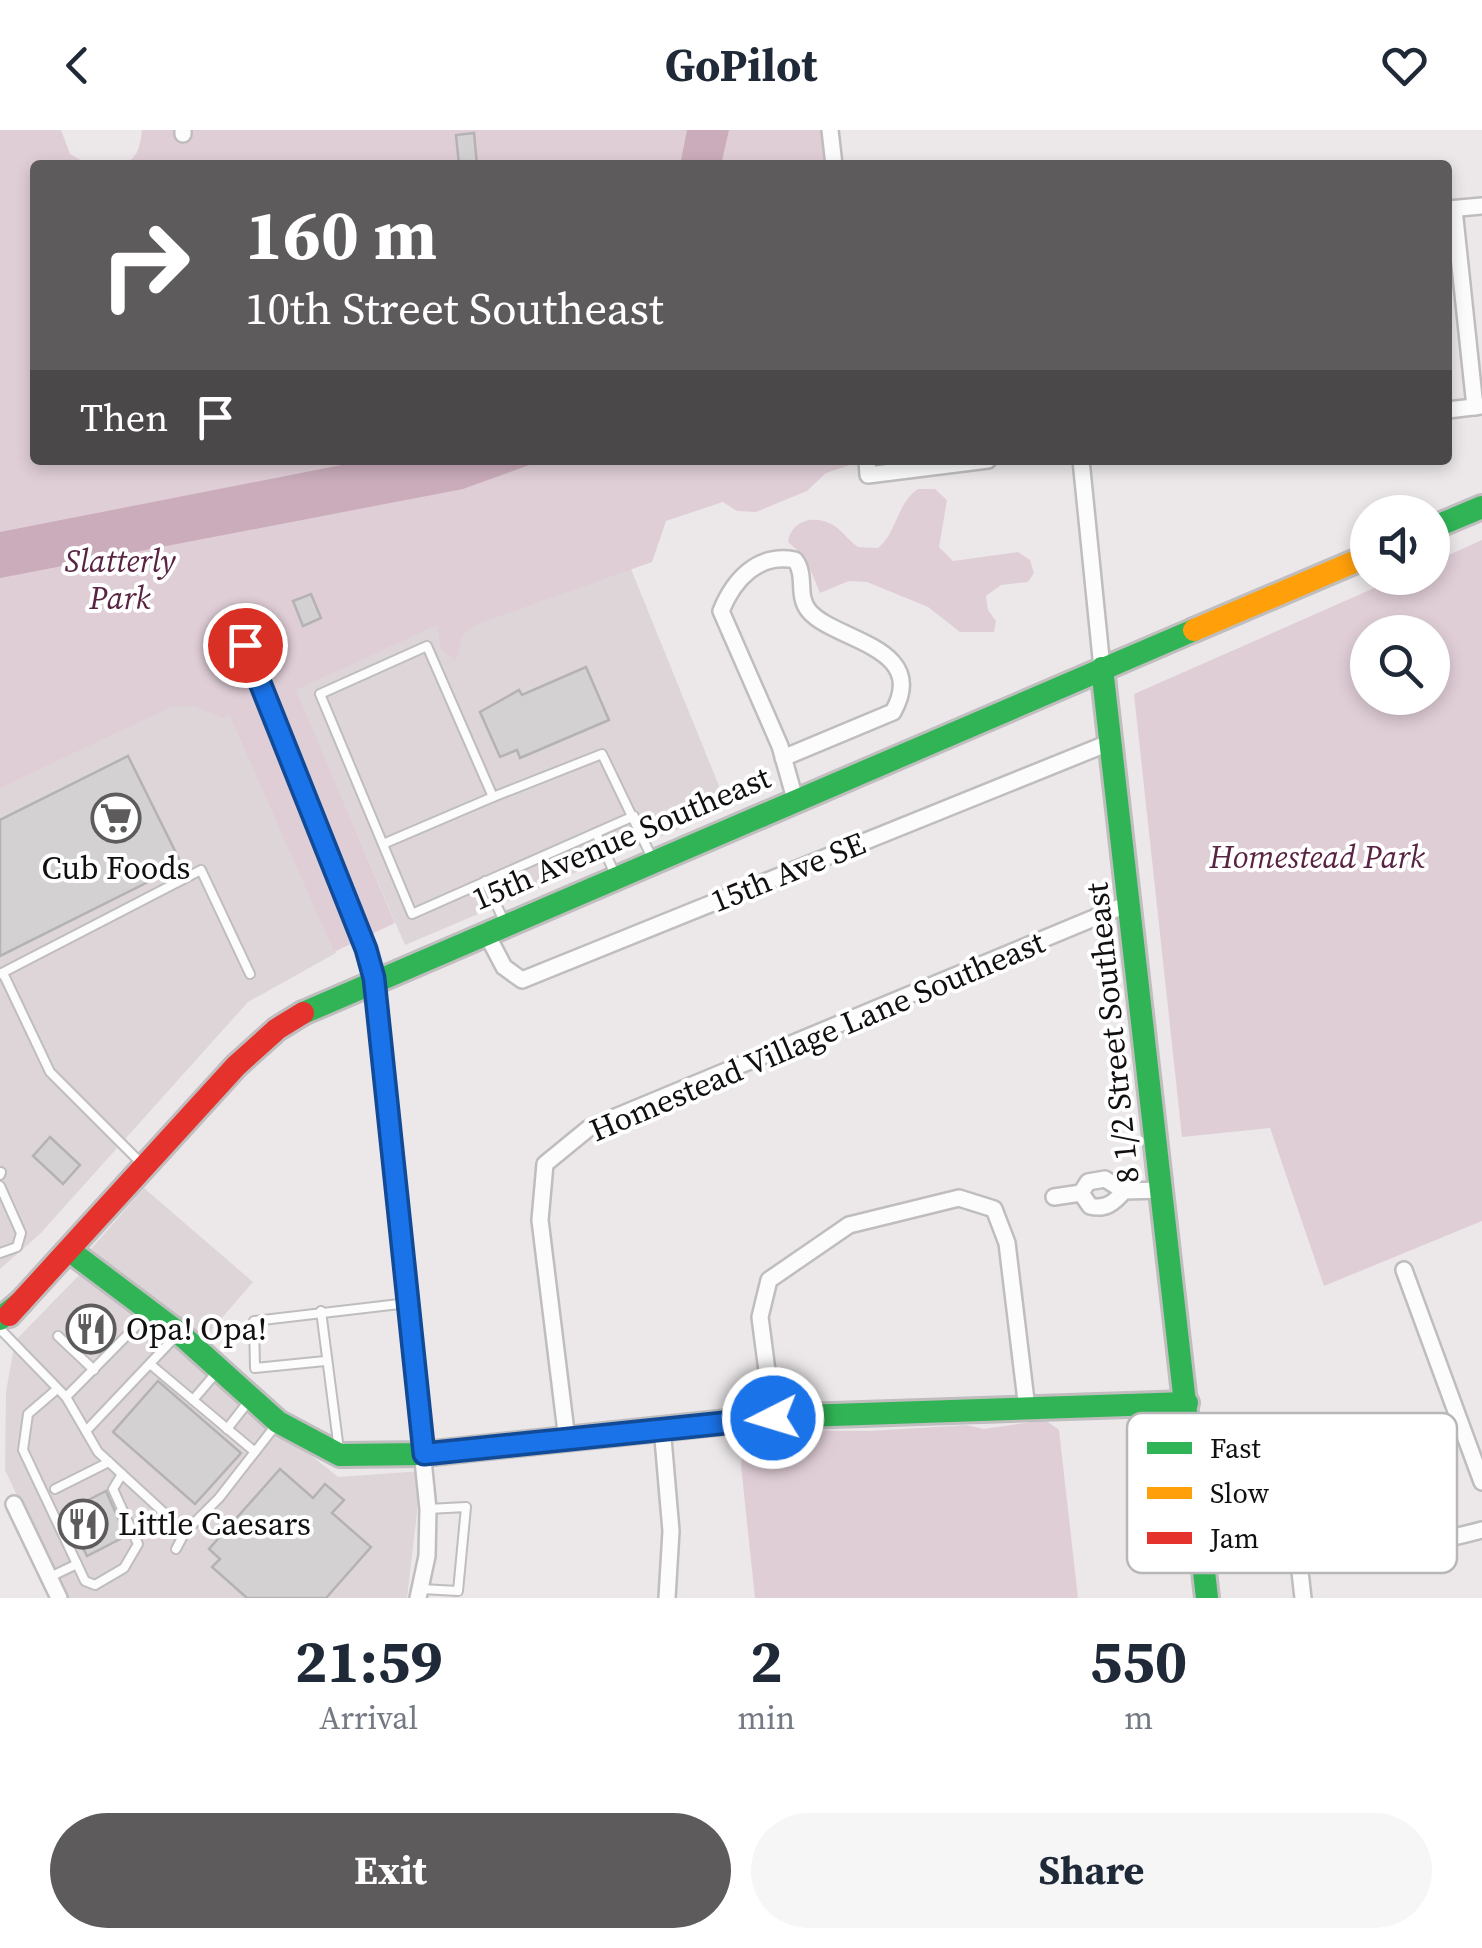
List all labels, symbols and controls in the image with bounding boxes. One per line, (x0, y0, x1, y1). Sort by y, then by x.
text: GoPilot (665, 34, 817, 96)
icon: back (50, 38, 105, 93)
icon: heart (1377, 38, 1432, 93)
text: 160 m (245, 186, 437, 282)
icon: right (80, 200, 210, 330)
text: 10th Street Southeast (245, 277, 664, 339)
icon: arrive (188, 390, 243, 445)
text: Then (80, 392, 168, 444)
map controls (1350, 495, 1450, 715)
button: sound (1350, 495, 1450, 595)
park label: Slatterly Park (64, 539, 176, 620)
pin (203, 603, 288, 688)
button: search (1350, 615, 1450, 715)
icon: arrive (218, 618, 273, 673)
street label: 15th Avenue Southeast (465, 755, 777, 921)
supermarket icon: Cub Foods (90, 792, 142, 844)
street label: 15th Ave SE (704, 821, 872, 923)
park label: Homestead Park (1208, 835, 1426, 879)
place label: Cub Foods (42, 846, 190, 890)
street label: 8 1/2 Street Southeast (1074, 880, 1150, 1186)
street label: Homestead Village Lane Southeast (583, 920, 1052, 1152)
restaurant icon: Opa! Opa! (65, 1303, 117, 1355)
place label: Opa! Opa! (126, 1307, 267, 1351)
position arrow (721, 1366, 825, 1470)
legend (1127, 1413, 1457, 1573)
text: Fast (1210, 1429, 1261, 1467)
text: Slow (1210, 1474, 1270, 1512)
restaurant icon: Little Caesars (57, 1498, 109, 1550)
place label: Little Caesars (118, 1502, 311, 1546)
text: Jam (1209, 1519, 1259, 1557)
text: 21:59 (295, 1620, 443, 1702)
text: 2 (750, 1620, 783, 1702)
text: 550 (1090, 1620, 1187, 1702)
text: Arrival (319, 1696, 418, 1740)
text: min (737, 1696, 795, 1740)
text: m (1124, 1696, 1153, 1740)
button: Exit (50, 1813, 731, 1928)
button: Share (751, 1813, 1432, 1928)

